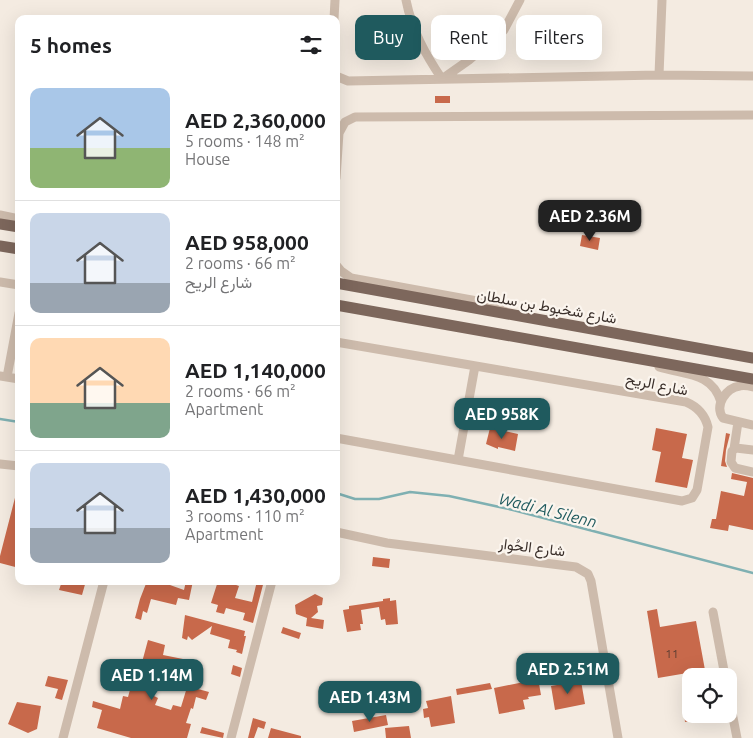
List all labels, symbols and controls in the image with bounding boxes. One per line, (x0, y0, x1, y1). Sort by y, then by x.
chip: Buy (355, 15, 421, 60)
chip: Rent (431, 15, 506, 60)
chip: Filters (516, 15, 602, 60)
icon: filters (297, 31, 325, 59)
text: 5 homes (30, 33, 112, 57)
icon: home (70, 108, 130, 168)
text: AED 2,360,000 (185, 108, 326, 132)
text: 5 rooms · 148 m² (185, 132, 305, 150)
text: House (185, 150, 230, 168)
pin: AED 2.36M (533, 200, 647, 242)
text: AED 2.36M (549, 207, 631, 225)
text: AED 958,000 (185, 230, 309, 254)
icon: home (70, 233, 130, 293)
text: 2 rooms · 66 m² (185, 254, 296, 272)
text: شارع الريح (185, 273, 252, 291)
street label: شارع شخبوط بن سلطان (475, 285, 618, 330)
icon: home (70, 358, 130, 418)
text: AED 1,140,000 (185, 358, 326, 382)
street label: شارع الريح (624, 370, 690, 401)
text: 2 rooms · 66 m² (185, 382, 296, 400)
pin: AED 958K (450, 398, 554, 440)
text: Apartment (185, 400, 263, 418)
text: AED 958K (465, 405, 539, 423)
icon: home (70, 483, 130, 543)
text: AED 1,430,000 (185, 483, 326, 507)
water label: Wadi Al Silenn (497, 489, 599, 531)
text: 3 rooms · 110 m² (185, 507, 305, 525)
text: Apartment (185, 525, 263, 543)
street label: شارع الحُوار (496, 534, 566, 563)
house number: 11 (665, 647, 679, 660)
pin: AED 2.51M (511, 652, 625, 695)
pin: AED 1.14M (95, 658, 209, 701)
text: AED 2.51M (527, 660, 609, 678)
text: AED 1.14M (111, 666, 193, 684)
map controls (682, 668, 737, 723)
button: locate (682, 668, 737, 723)
pin: AED 1.43M (313, 680, 427, 723)
text: AED 1.43M (329, 688, 411, 706)

